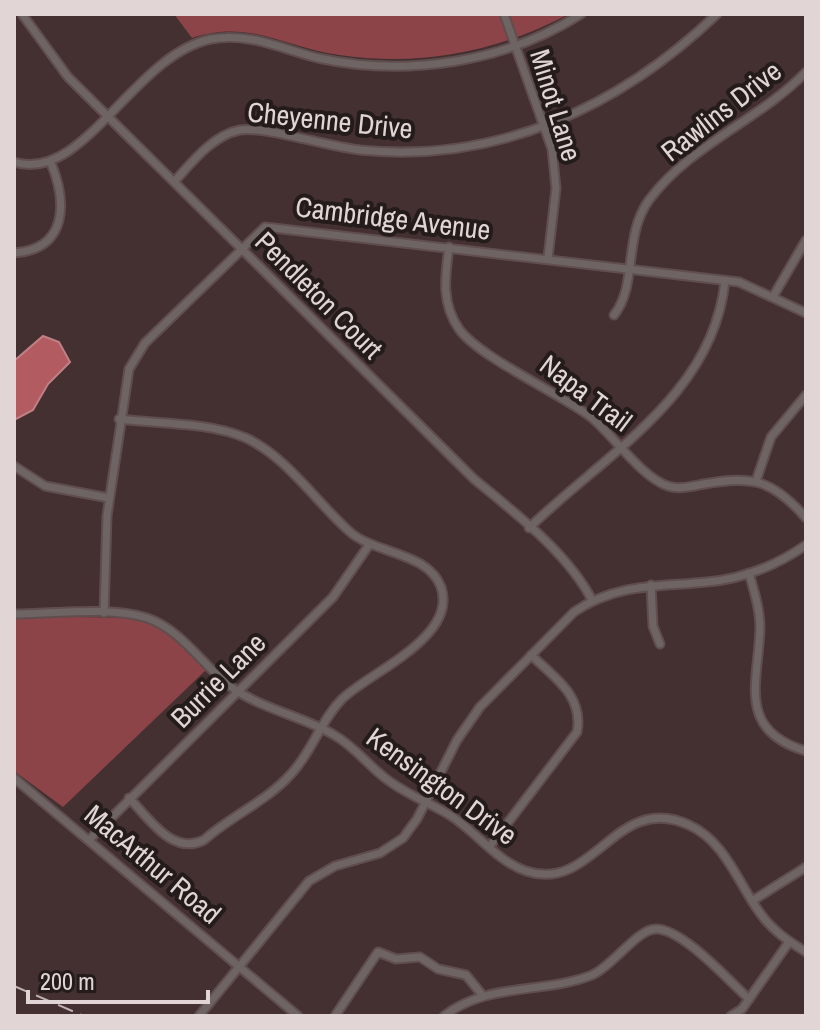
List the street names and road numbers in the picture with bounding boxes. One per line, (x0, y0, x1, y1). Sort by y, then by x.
street label: Minot Lane (521, 45, 591, 165)
street label: Rawlins Drive (653, 52, 789, 170)
street label: Cheyenne Drive (246, 92, 414, 148)
street label: Cambridge Avenue (293, 187, 493, 249)
street label: Pendleton Court (247, 223, 391, 367)
street label: Napa Trail (532, 346, 640, 440)
street label: Burrie Lane (162, 624, 274, 736)
street label: Kensington Drive (359, 718, 525, 854)
street label: MacArthur Road (77, 796, 229, 932)

